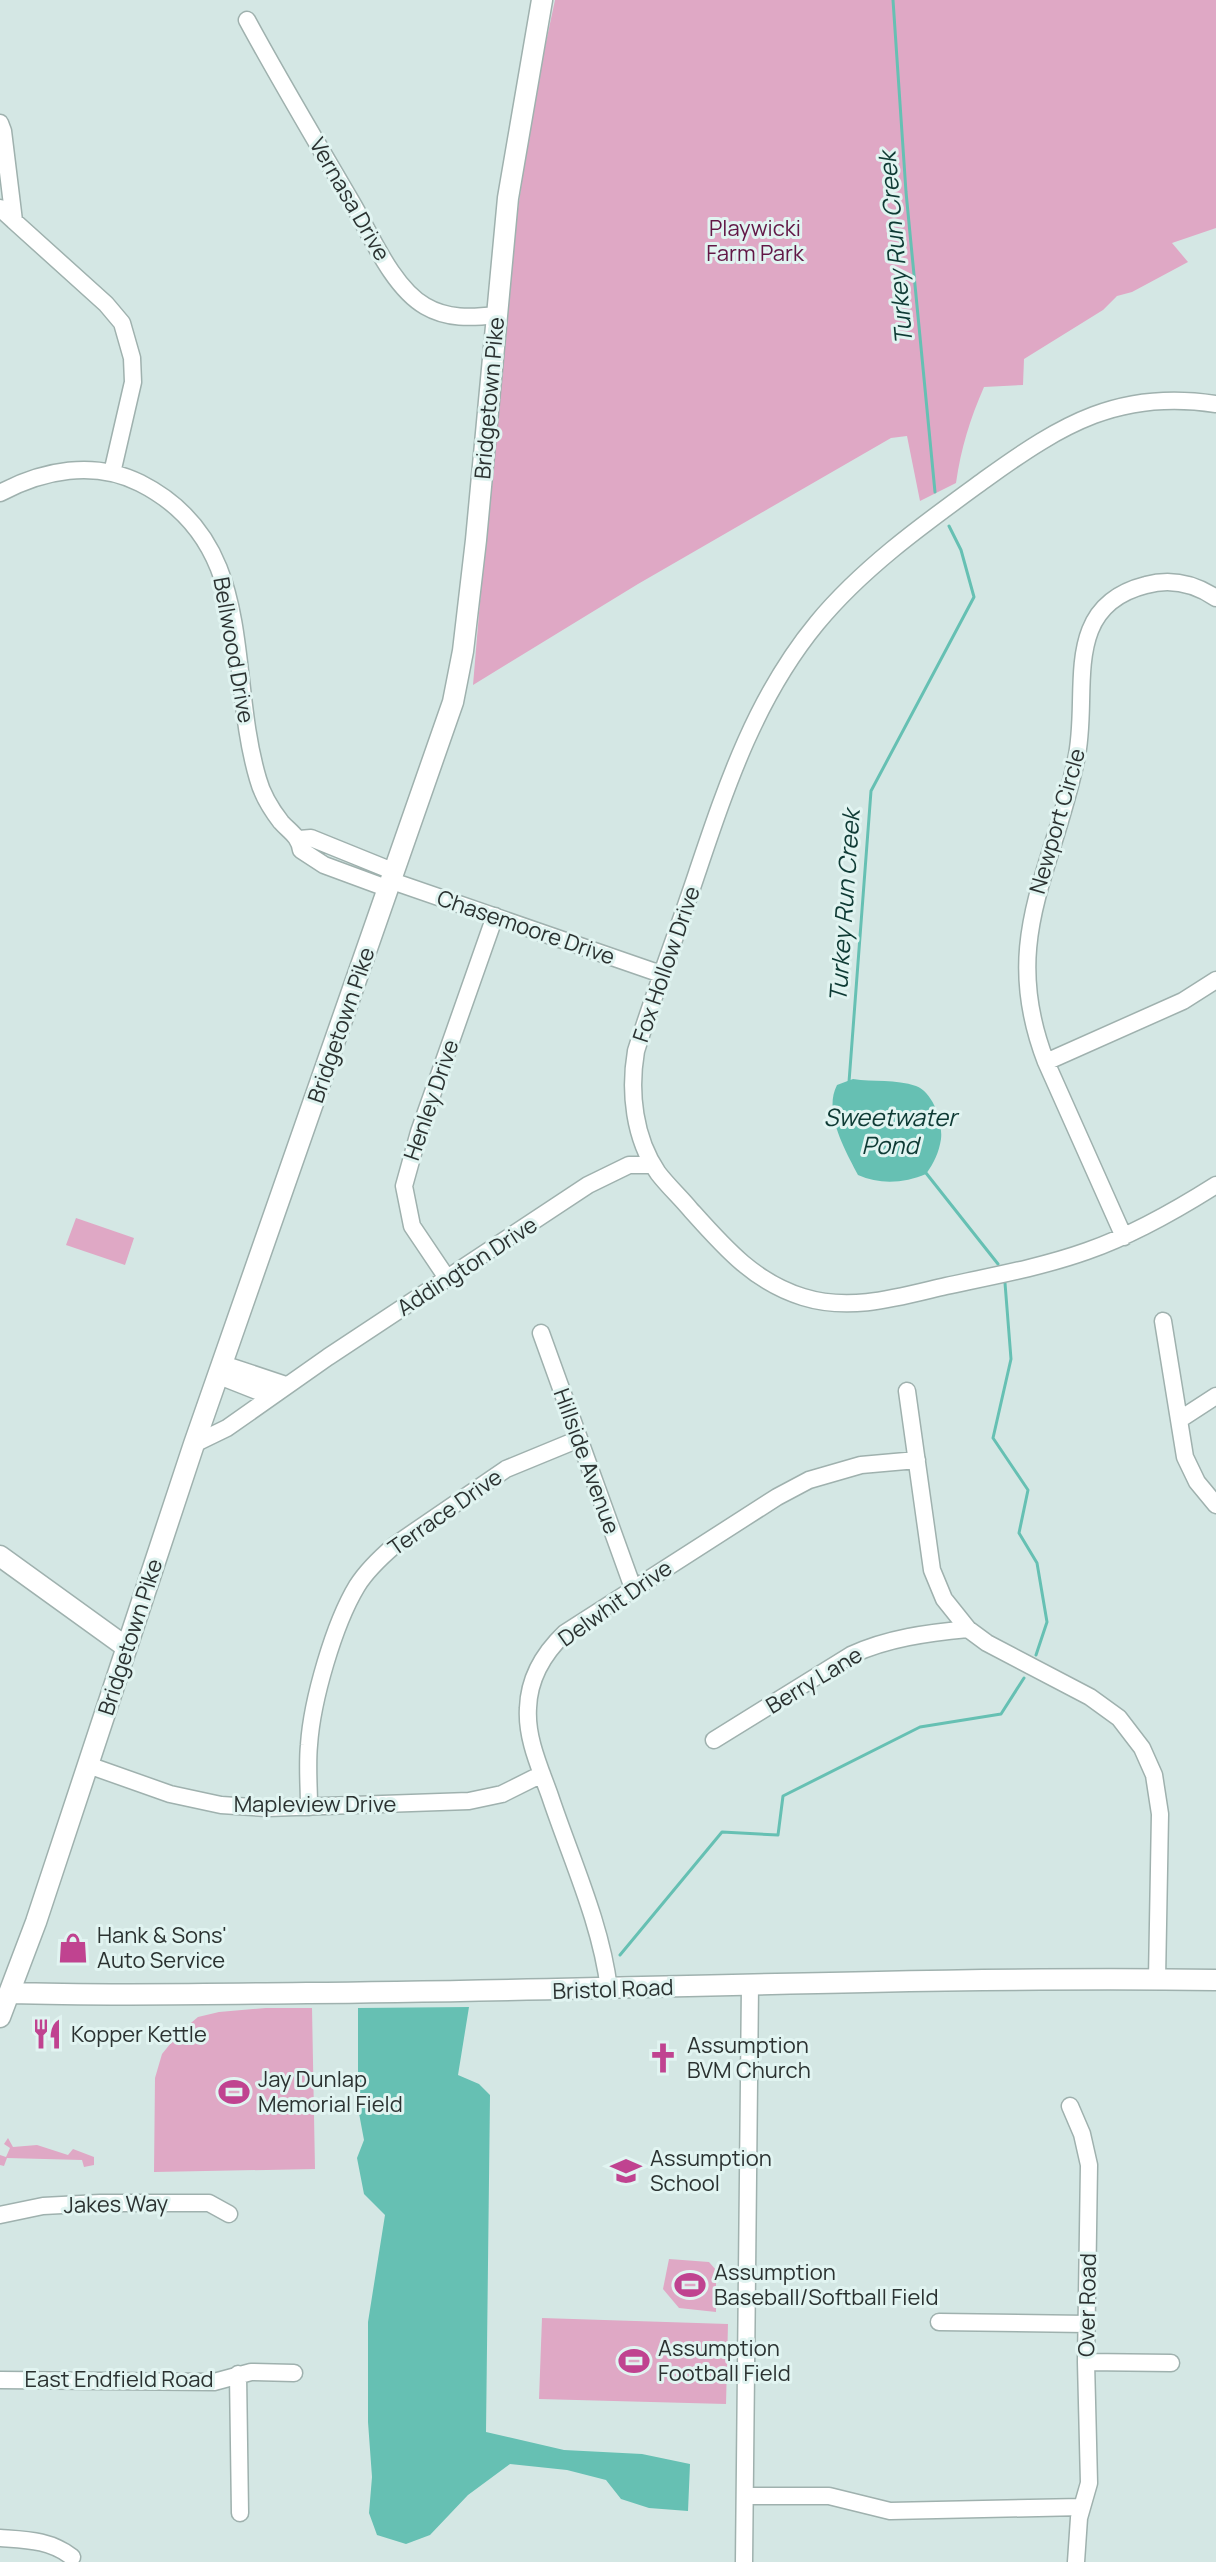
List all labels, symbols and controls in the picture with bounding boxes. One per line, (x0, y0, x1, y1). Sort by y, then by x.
street label: Vernasa Drive (303, 132, 397, 266)
water label: Turkey Run Creek (869, 148, 919, 346)
park label: Playwicki Farm Park (706, 213, 805, 268)
street label: Bridgetown Pike (467, 315, 511, 480)
street label: Bellwood Drive (206, 575, 262, 726)
street label: Newport Circle (1022, 745, 1092, 897)
water label: Turkey Run Creek (820, 805, 867, 1003)
street label: Fox Hollow Drive (625, 882, 707, 1046)
street label: Chasemoore Drive (433, 883, 619, 972)
street label: Bridgetown Pike (300, 943, 382, 1107)
street label: Henley Drive (396, 1035, 466, 1164)
water label: Sweetwater Pond (823, 1100, 960, 1161)
street label: Addington Drive (391, 1209, 543, 1323)
street label: Hillside Avenue (547, 1384, 627, 1538)
street label: Terrace Drive (382, 1462, 508, 1562)
street label: Delwhit Drive (552, 1553, 678, 1653)
street label: Bridgetown Pike (91, 1555, 169, 1719)
street label: Berry Lane (760, 1639, 868, 1721)
street label: Mapleview Drive (234, 1789, 397, 1819)
place label: Hank & Sons' Auto Service (97, 1920, 227, 1975)
shop icon: Hank & Sons' Auto Service (56, 1931, 90, 1965)
street label: Bristol Road (552, 1972, 674, 2006)
restaurant icon: Kopper Kettle (30, 2017, 64, 2051)
place label: Kopper Kettle (71, 2019, 207, 2049)
place label: Assumption BVM Church (687, 2030, 811, 2085)
church icon: Assumption BVM Church (646, 2041, 680, 2075)
place label: Jay Dunlap Memorial Field (258, 2064, 403, 2119)
sports icon: Jay Dunlap Memorial Field (217, 2075, 251, 2109)
place label: Assumption School (650, 2143, 772, 2198)
school or university icon: Assumption School (609, 2154, 643, 2188)
street label: Jakes Way (63, 2188, 169, 2220)
street label: Over Road (1071, 2253, 1103, 2357)
place label: Assumption Baseball/Softball Field (714, 2257, 939, 2312)
sports icon: Assumption Baseball/Softball Field (673, 2268, 707, 2302)
place label: Assumption Football Field (658, 2333, 791, 2388)
sports icon: Assumption Football Field (617, 2344, 651, 2378)
street label: East Endfield Road (25, 2364, 213, 2394)

